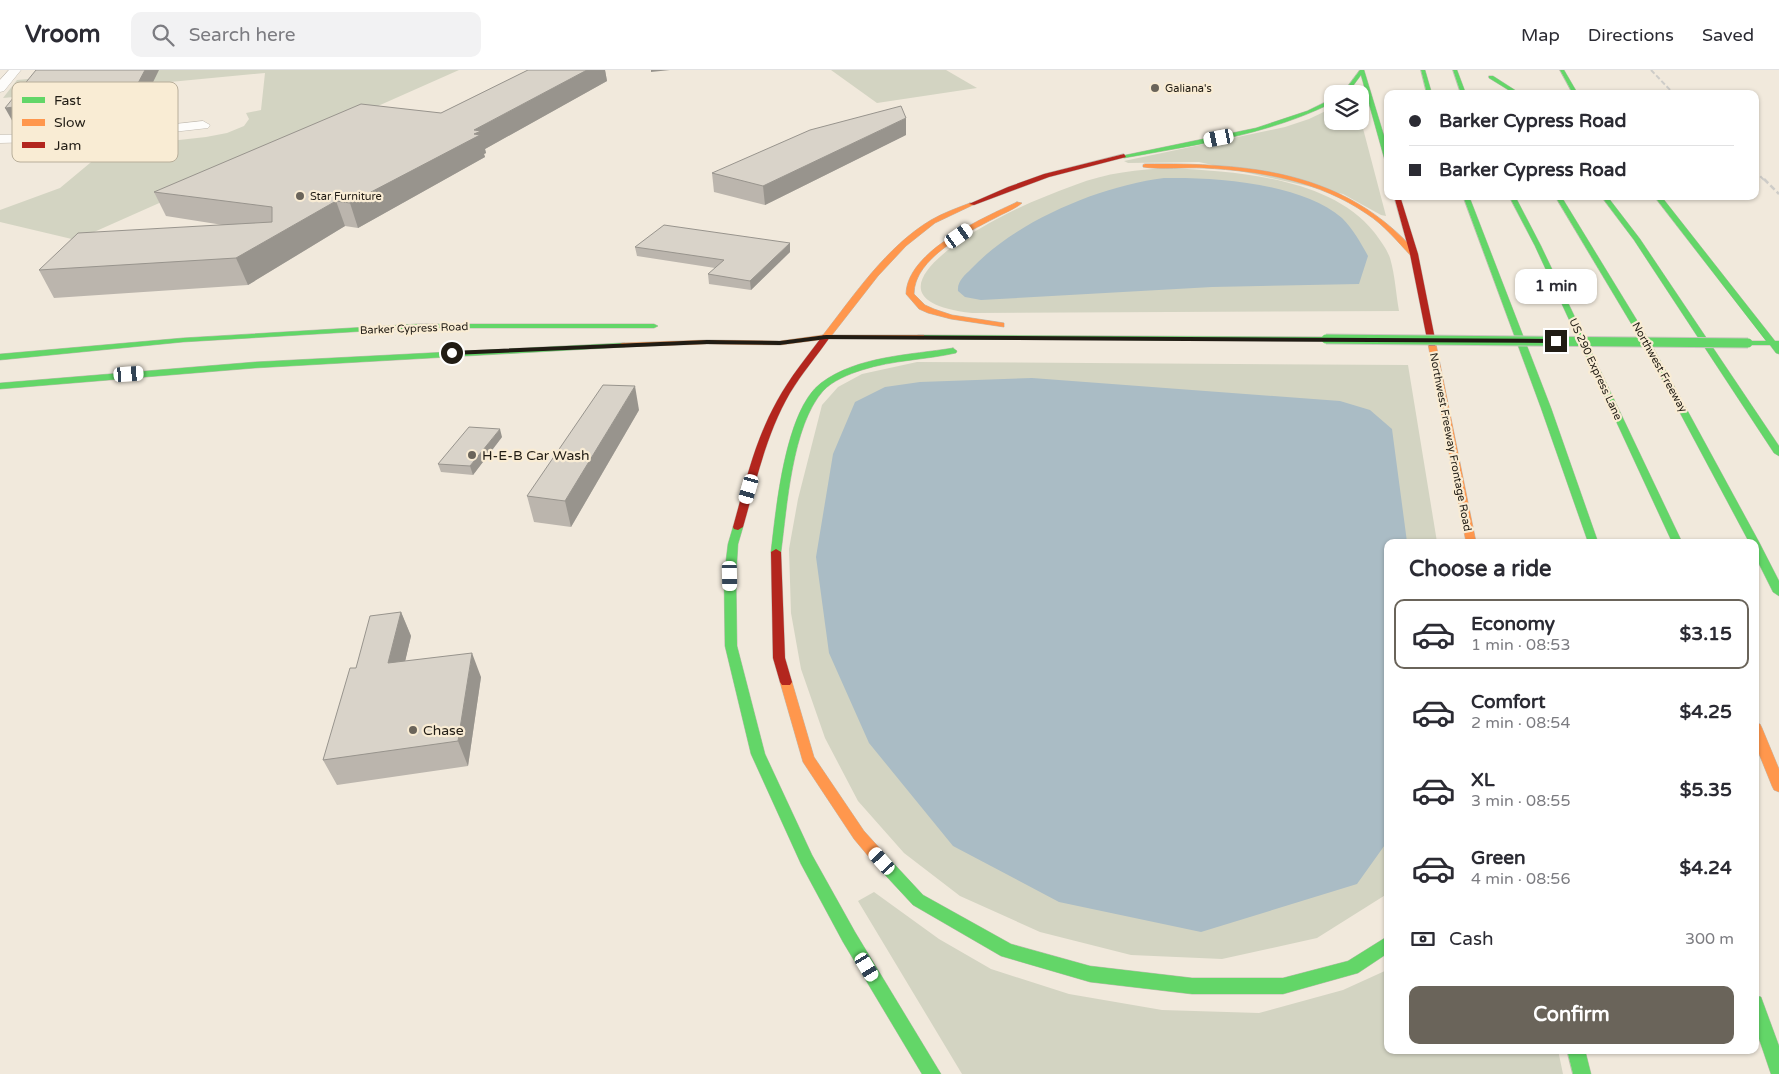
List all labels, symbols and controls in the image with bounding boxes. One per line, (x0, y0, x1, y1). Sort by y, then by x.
search box (131, 12, 481, 57)
text: Vroom (25, 20, 101, 49)
icon: search (149, 21, 177, 49)
text: Search here (189, 24, 296, 46)
text: Map (1521, 24, 1560, 46)
text: Directions (1588, 24, 1674, 46)
text: Saved (1702, 24, 1754, 46)
legend (12, 82, 178, 162)
marker: Galiana's (1149, 82, 1161, 94)
place label: Galiana's (1165, 82, 1212, 95)
map controls (1324, 85, 1369, 130)
button: layers (1324, 85, 1369, 130)
text: Fast (54, 92, 82, 109)
text: Barker Cypress Road (1439, 110, 1626, 132)
text: Slow (54, 114, 86, 131)
car (1202, 128, 1235, 148)
text: Jam (54, 137, 81, 154)
text: Barker Cypress Road (1439, 159, 1626, 181)
marker: Star Furniture (294, 190, 306, 202)
place label: Star Furniture (310, 190, 382, 203)
car (942, 221, 975, 251)
callout: 1 min (1515, 268, 1597, 304)
text: 1 min (1535, 276, 1577, 296)
street label: US 290 Express Lane (1566, 316, 1625, 422)
street label: Barker Cypress Road (360, 320, 469, 337)
street label: Northwest Freeway (1629, 320, 1690, 415)
route end (1545, 330, 1567, 352)
route start (441, 342, 463, 364)
street label: Northwest Freeway Frontage Road (1427, 352, 1474, 533)
car (113, 365, 144, 383)
place label: H-E-B Car Wash (482, 447, 590, 464)
marker: H-E-B Car Wash (466, 449, 478, 461)
car (737, 473, 760, 505)
text: Choose a ride (1409, 556, 1552, 582)
car (722, 561, 737, 591)
icon: car (1411, 612, 1456, 657)
text: Economy (1471, 613, 1555, 635)
text: $3.15 (1680, 623, 1732, 645)
text: 1 min · 08:53 (1471, 635, 1570, 655)
icon: car (1411, 690, 1456, 735)
text: Comfort (1471, 691, 1545, 713)
text: $4.25 (1680, 701, 1732, 723)
text: 2 min · 08:54 (1471, 713, 1570, 733)
place label: Chase (423, 722, 464, 739)
marker: Chase (407, 724, 419, 736)
icon: car (1411, 768, 1456, 813)
text: XL (1471, 769, 1495, 791)
text: $5.35 (1680, 779, 1732, 801)
text: 3 min · 08:55 (1471, 791, 1570, 811)
car (866, 845, 897, 877)
icon: car (1411, 846, 1456, 891)
text: Green (1471, 847, 1525, 869)
text: $4.24 (1680, 857, 1732, 879)
text: 4 min · 08:56 (1471, 869, 1570, 889)
icon: cash (1409, 925, 1437, 953)
text: Cash (1449, 928, 1494, 950)
text: 300 m (1685, 929, 1734, 949)
car (852, 950, 881, 984)
button: Confirm (1409, 986, 1734, 1044)

